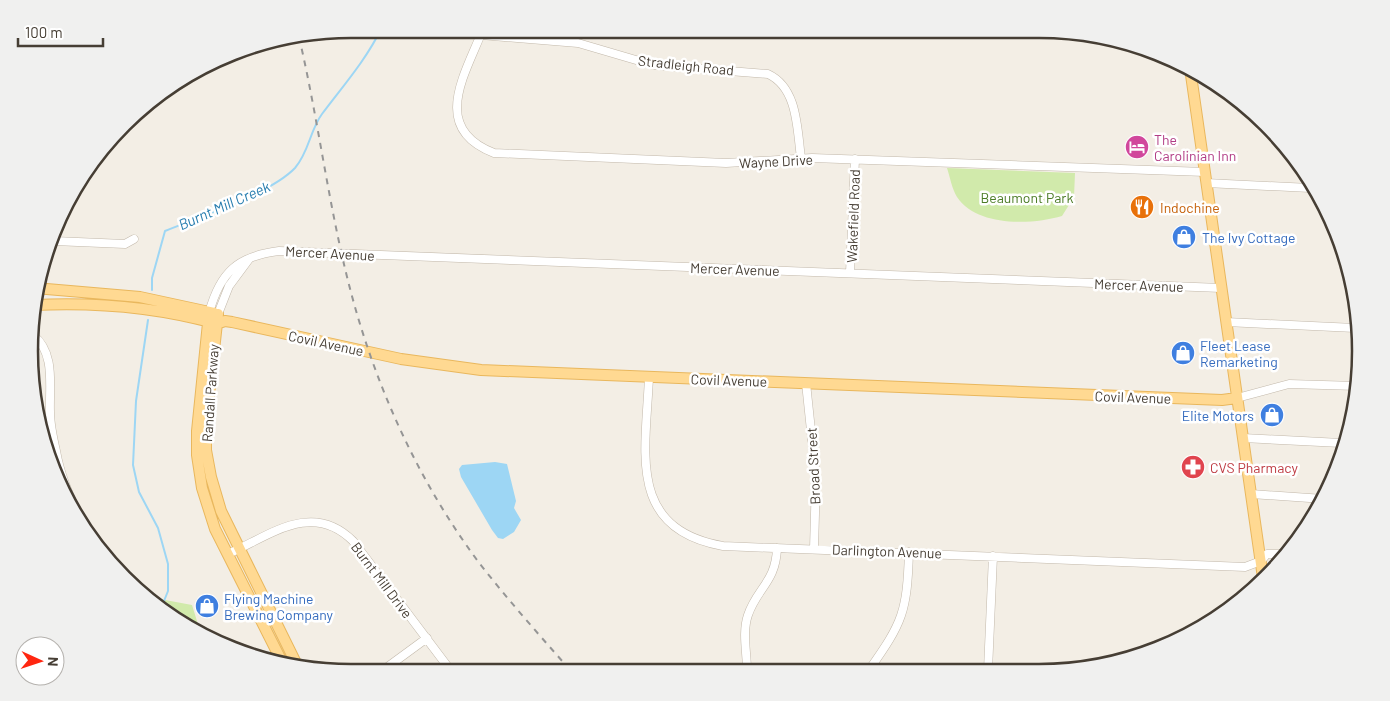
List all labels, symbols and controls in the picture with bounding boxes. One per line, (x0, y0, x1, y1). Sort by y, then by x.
scale bar (18, 15, 102, 47)
text: 100 m (25, 23, 63, 41)
street label: Stradleigh Road (637, 52, 735, 78)
place label: The Carolinian Inn (1154, 131, 1236, 164)
hotel icon: The Carolinian Inn (1124, 134, 1150, 160)
street label: Wayne Drive (739, 151, 813, 171)
street label: Wakefield Road (843, 169, 863, 263)
water label: Burnt Mill Creek (175, 176, 273, 233)
park label: Beaumont Park (981, 189, 1073, 206)
restaurant icon: Indochine (1129, 194, 1155, 220)
place label: Indochine (1160, 199, 1220, 216)
shop icon: The Ivy Cottage (1171, 224, 1197, 250)
place label: The Ivy Cottage (1202, 229, 1296, 246)
street label: Mercer Avenue (285, 242, 375, 264)
street label: Mercer Avenue (690, 259, 780, 279)
street label: Mercer Avenue (1094, 275, 1184, 295)
street label: Covil Avenue (287, 327, 365, 359)
place label: Fleet Lease Remarketing (1200, 337, 1278, 370)
shop icon: Fleet Lease Remarketing (1170, 340, 1196, 366)
street label: Randall Parkway (198, 343, 222, 443)
street label: Covil Avenue (690, 370, 768, 390)
street label: Covil Avenue (1094, 387, 1172, 407)
shop icon: Elite Motors (1259, 402, 1285, 428)
place label: Elite Motors (1182, 407, 1254, 424)
street label: Broad Street (802, 427, 824, 505)
pharmacy icon: CVS Pharmacy (1180, 454, 1206, 480)
place label: CVS Pharmacy (1210, 459, 1299, 476)
street label: Burnt Mill Drive (348, 539, 416, 621)
street label: Darlington Avenue (832, 541, 942, 561)
place label: Flying Machine Brewing Company (224, 590, 334, 623)
shop icon: Flying Machine Brewing Company (194, 593, 220, 619)
north arrow (15, 636, 65, 686)
text: N (45, 657, 62, 667)

